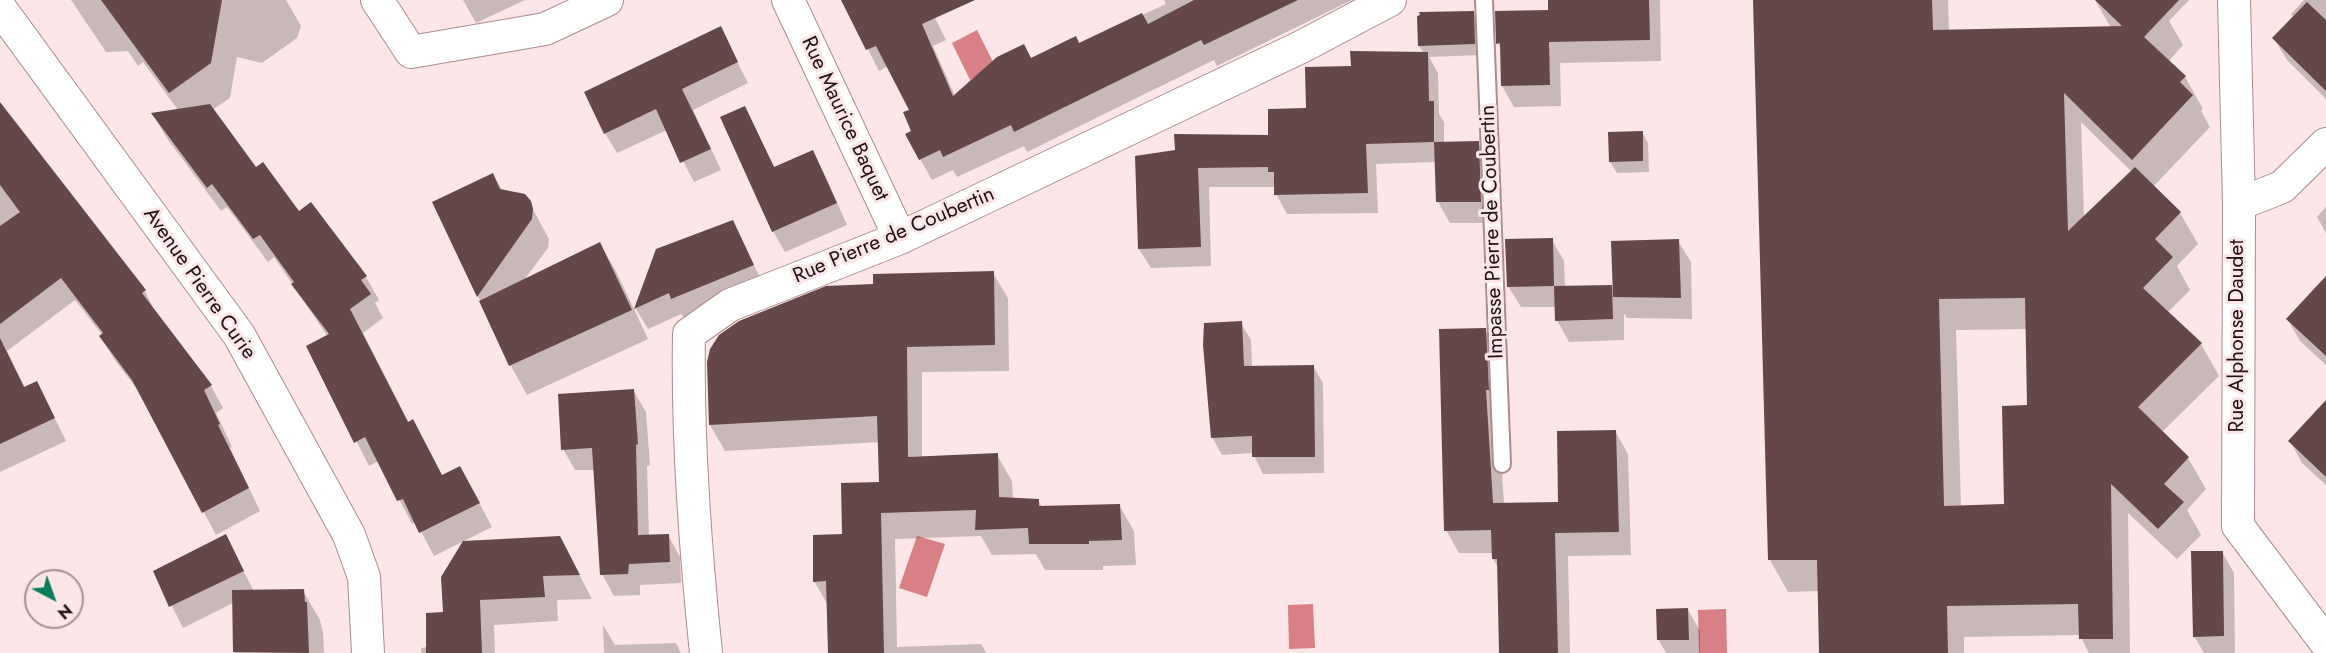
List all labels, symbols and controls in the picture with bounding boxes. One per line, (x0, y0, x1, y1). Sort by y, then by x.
street label: Rue Maurice Baquet (795, 33, 893, 205)
street label: Impasse Pierre de Coubertin (1476, 105, 1510, 359)
street label: Rue Pierre de Coubertin (789, 182, 999, 290)
street label: Avenue Pierre Curie (137, 203, 261, 365)
street label: Rue Alphonse Daudet (2225, 240, 2251, 432)
north arrow (24, 569, 84, 629)
text: N (52, 599, 77, 624)

